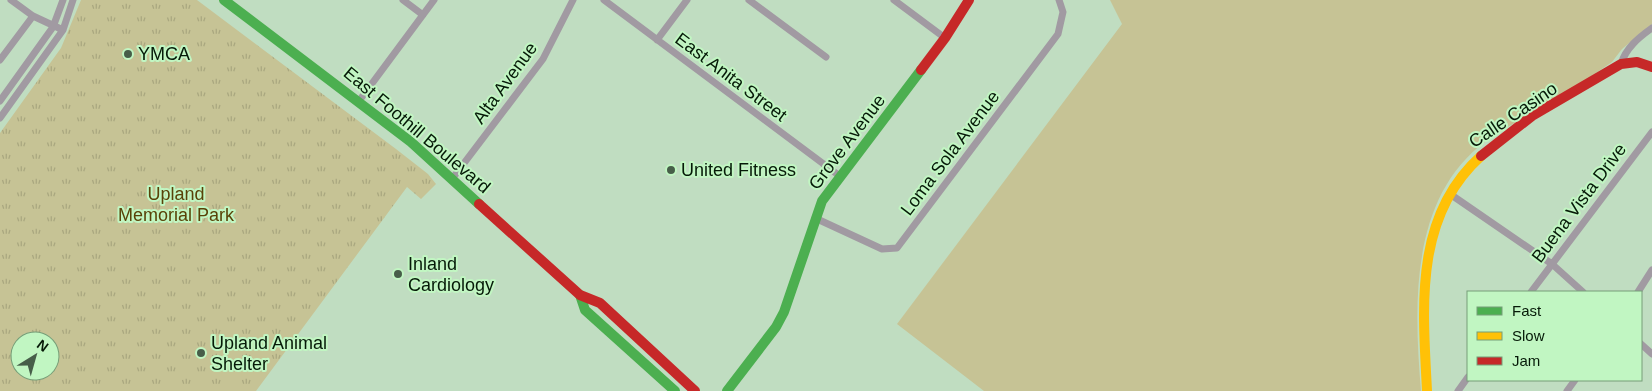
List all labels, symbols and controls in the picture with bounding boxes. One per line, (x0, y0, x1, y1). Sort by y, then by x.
street label: East Anita Street (671, 29, 791, 125)
street label: Alta Avenue (469, 38, 541, 128)
place label: YMCA (138, 44, 190, 64)
marker: YMCA (122, 48, 134, 60)
street label: East Foothill Boulevard (340, 63, 494, 197)
street label: Calle Casino (1465, 78, 1561, 152)
street label: Loma Sola Avenue (897, 87, 1003, 219)
street label: Grove Avenue (805, 91, 889, 193)
street label: Buena Vista Drive (1528, 140, 1630, 266)
place label: United Fitness (681, 160, 796, 180)
marker: United Fitness (665, 164, 677, 176)
park label: Upland Memorial Park (118, 184, 235, 225)
place label: Inland Cardiology (408, 254, 494, 295)
marker: Inland Cardiology (392, 268, 404, 280)
legend (1467, 291, 1642, 381)
text: Fast (1512, 302, 1542, 319)
text: Slow (1512, 327, 1545, 344)
north arrow (10, 331, 60, 381)
place label: Upland Animal Shelter (211, 333, 327, 374)
text: N (34, 336, 52, 355)
marker: Upland Animal Shelter (195, 347, 207, 359)
text: Jam (1512, 352, 1540, 369)

